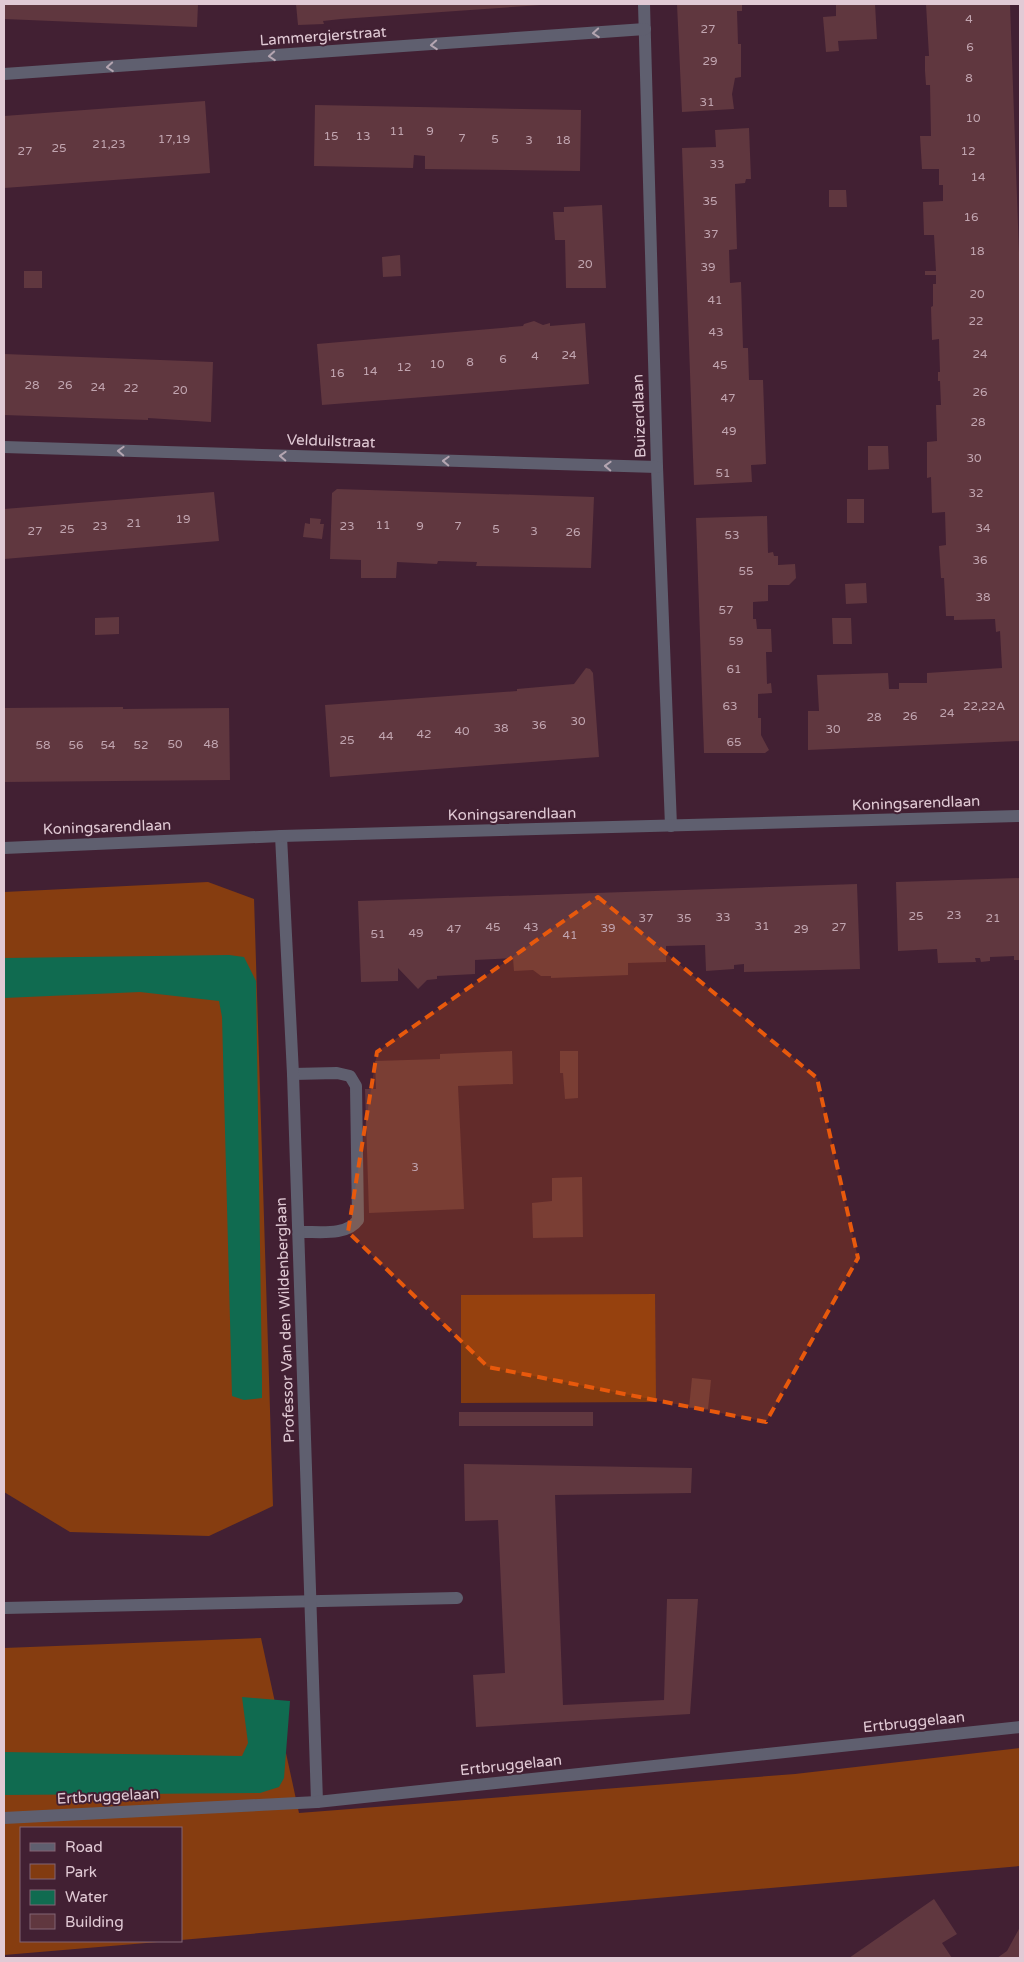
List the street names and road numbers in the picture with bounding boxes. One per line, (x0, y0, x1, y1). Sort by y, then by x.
street label: Lammergierstraat (259, 23, 387, 49)
street label: Buizerdlaan (629, 374, 649, 458)
street label: Velduilstraat (286, 430, 376, 452)
street label: Koningsarendlaan (851, 792, 981, 814)
street label: Koningsarendlaan (448, 804, 576, 824)
street label: Koningsarendlaan (42, 816, 172, 838)
street label: Professor Van den Wildenberglaan (272, 1197, 298, 1443)
street label: Ertbruggelaan (862, 1708, 966, 1736)
street label: Ertbruggelaan (459, 1751, 563, 1779)
street label: Ertbruggelaan (56, 1784, 160, 1808)

